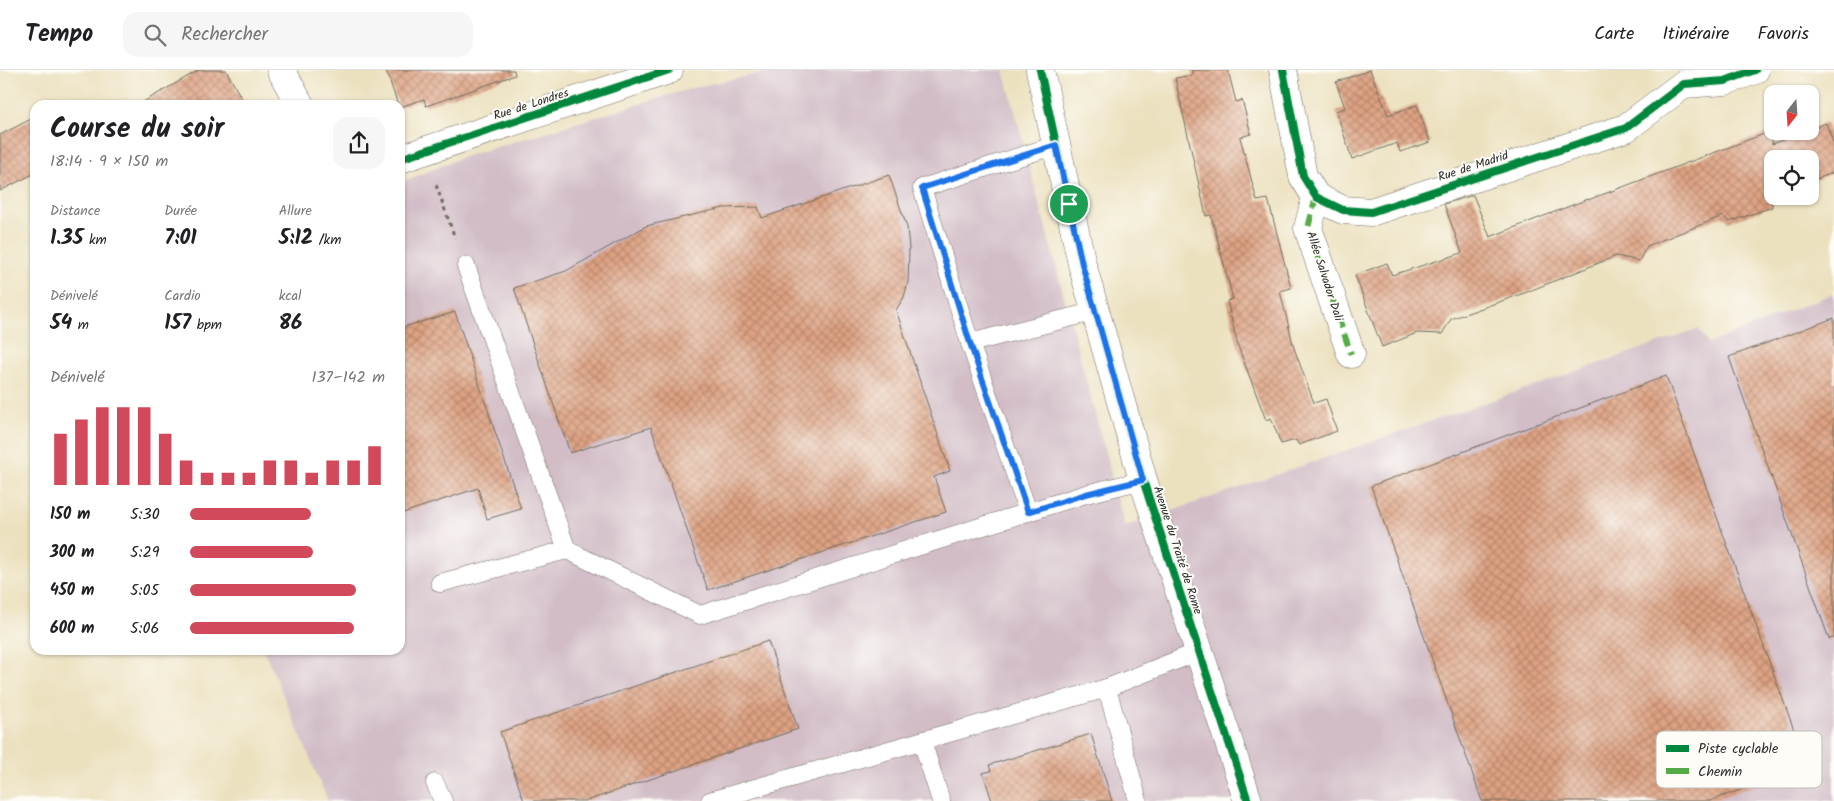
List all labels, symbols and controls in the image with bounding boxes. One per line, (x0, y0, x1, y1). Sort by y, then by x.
search box (123, 12, 473, 57)
text: Tempo (25, 15, 93, 54)
text: Rechercher (181, 20, 268, 50)
text: Carte (1594, 20, 1634, 49)
text: Itinéraire (1662, 20, 1729, 49)
text: Favoris (1757, 20, 1809, 49)
icon: search (141, 21, 169, 49)
street label: Rue de Londres (491, 83, 571, 126)
north arrow (1764, 85, 1819, 140)
map controls (1764, 85, 1819, 205)
text: Course du soir (50, 107, 224, 152)
button: share (333, 117, 385, 169)
street label: Rue de Madrid (1435, 146, 1512, 187)
text: 18:14 · 9 × 150 m (50, 149, 168, 174)
button: locate (1764, 150, 1819, 205)
pin (1048, 183, 1090, 225)
icon: arrive (1055, 190, 1083, 218)
text: Distance (50, 200, 100, 222)
text: Durée (164, 200, 197, 222)
text: Allure (279, 200, 312, 222)
text: 1.35 (50, 222, 83, 255)
text: 7:01 (164, 222, 197, 255)
text: 5:12 (279, 222, 313, 255)
text: km (83, 229, 107, 251)
text: /km (313, 229, 341, 251)
street label: Allée Salvador Dali (1301, 229, 1348, 325)
text: Dénivelé (50, 285, 98, 307)
text: Cardio (164, 285, 201, 307)
text: kcal (279, 285, 301, 307)
text: 54 (50, 307, 72, 340)
text: 157 (164, 307, 191, 340)
text: 86 (279, 307, 302, 340)
text: m (72, 314, 89, 336)
text: bpm (191, 314, 222, 336)
text: Dénivelé (50, 365, 105, 390)
text: 137–142 m (311, 365, 385, 390)
street label: Avenue du Traité de Rome (1148, 484, 1207, 617)
text: 150 m (50, 502, 90, 527)
text: 5:30 (130, 502, 160, 527)
text: 300 m (50, 540, 94, 565)
text: 5:29 (130, 540, 160, 565)
text: 450 m (50, 578, 94, 603)
text: 5:05 (130, 578, 159, 603)
text: 600 m (50, 616, 94, 641)
text: 5:06 (130, 616, 159, 641)
legend (1656, 731, 1822, 788)
text: Piste cyclable (1698, 738, 1779, 760)
text: Chemin (1698, 761, 1742, 783)

